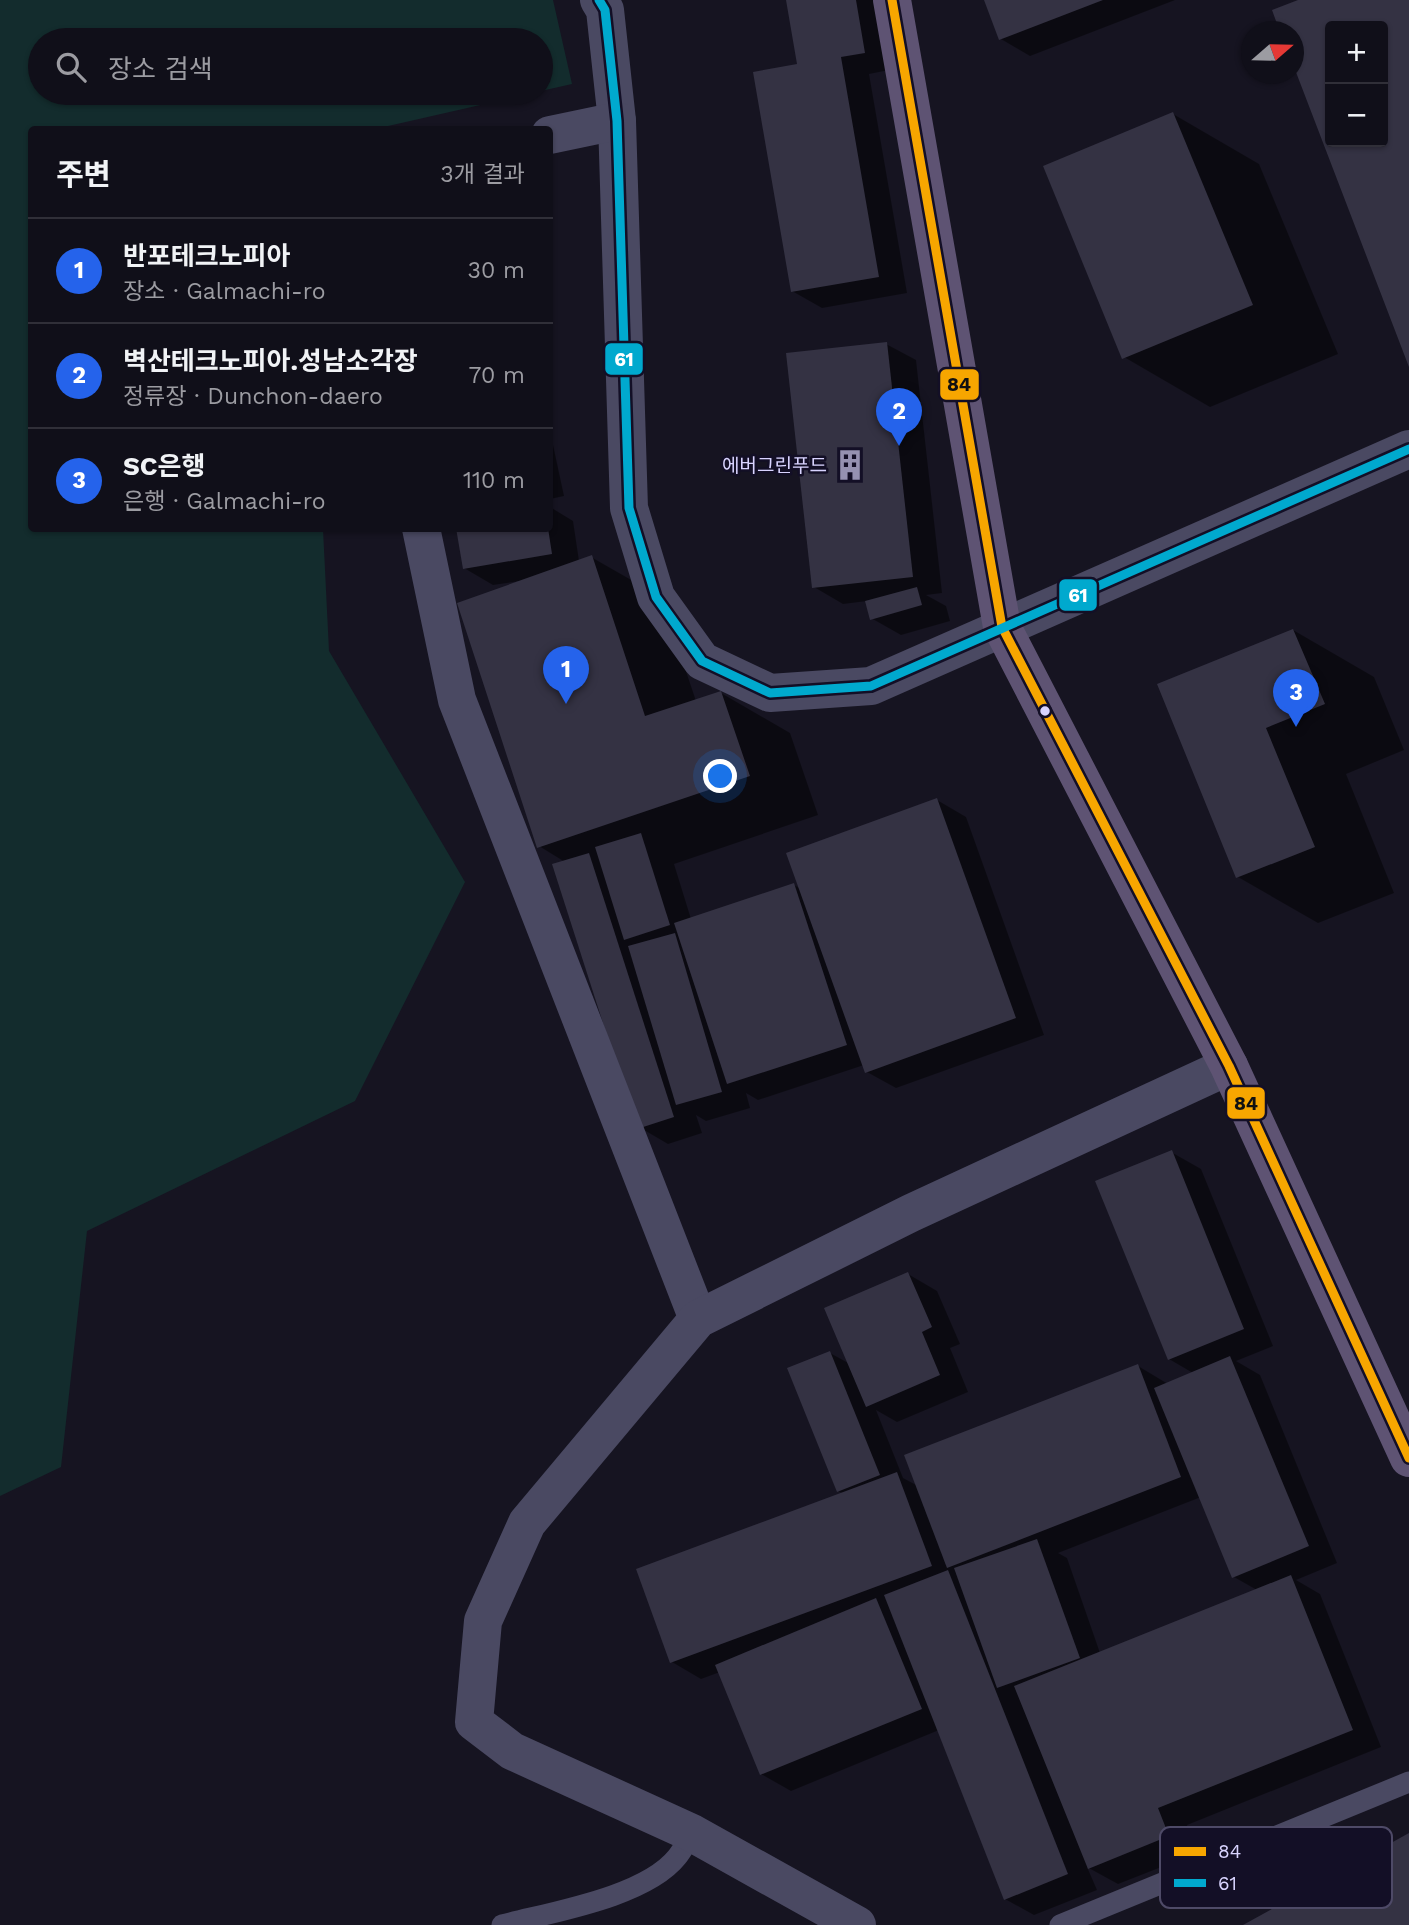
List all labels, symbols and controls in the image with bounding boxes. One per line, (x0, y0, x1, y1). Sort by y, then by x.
north arrow (1241, 21, 1304, 84)
map controls (1325, 21, 1388, 147)
button: + (1325, 21, 1388, 84)
search box (28, 28, 553, 105)
icon: search (52, 48, 90, 86)
text: 장소 검색 (108, 54, 213, 84)
button: − (1325, 84, 1388, 147)
text: 주변 (56, 157, 111, 192)
text: 3개 결과 (440, 161, 525, 188)
text: 반포테크노피아 (123, 241, 290, 271)
text: 1 (74, 257, 84, 284)
text: 30 m (468, 257, 525, 284)
text: 장소 · Galmachi-ro (123, 278, 326, 305)
line badge: 61 (604, 342, 644, 376)
text: 벽산테크노피아.성남소각장 (123, 346, 418, 376)
text: 61 (614, 348, 634, 371)
text: 2 (72, 362, 86, 389)
text: 70 m (468, 362, 525, 389)
line badge: 84 (939, 368, 980, 401)
text: 84 (947, 373, 971, 396)
text: 정류장 · Dunchon-daero (123, 383, 383, 410)
pin: 2 (876, 388, 922, 446)
building icon: 에버그린푸드 (833, 448, 867, 482)
text: SC은행 (123, 451, 205, 481)
place label: 에버그린푸드 (722, 454, 827, 477)
text: 3 (72, 467, 86, 494)
text: 110 m (463, 467, 525, 494)
text: 은행 · Galmachi-ro (123, 488, 326, 515)
line badge: 61 (1058, 578, 1098, 612)
text: 61 (1068, 584, 1088, 607)
pin: 1 (543, 646, 589, 704)
pin: 3 (1273, 669, 1319, 727)
unlabelled marker (1038, 704, 1052, 718)
your location (703, 759, 737, 793)
line badge: 84 (1226, 1086, 1266, 1120)
text: 84 (1234, 1092, 1258, 1115)
legend (1160, 1827, 1392, 1908)
text: 84 (1218, 1840, 1241, 1863)
text: 61 (1218, 1872, 1237, 1895)

